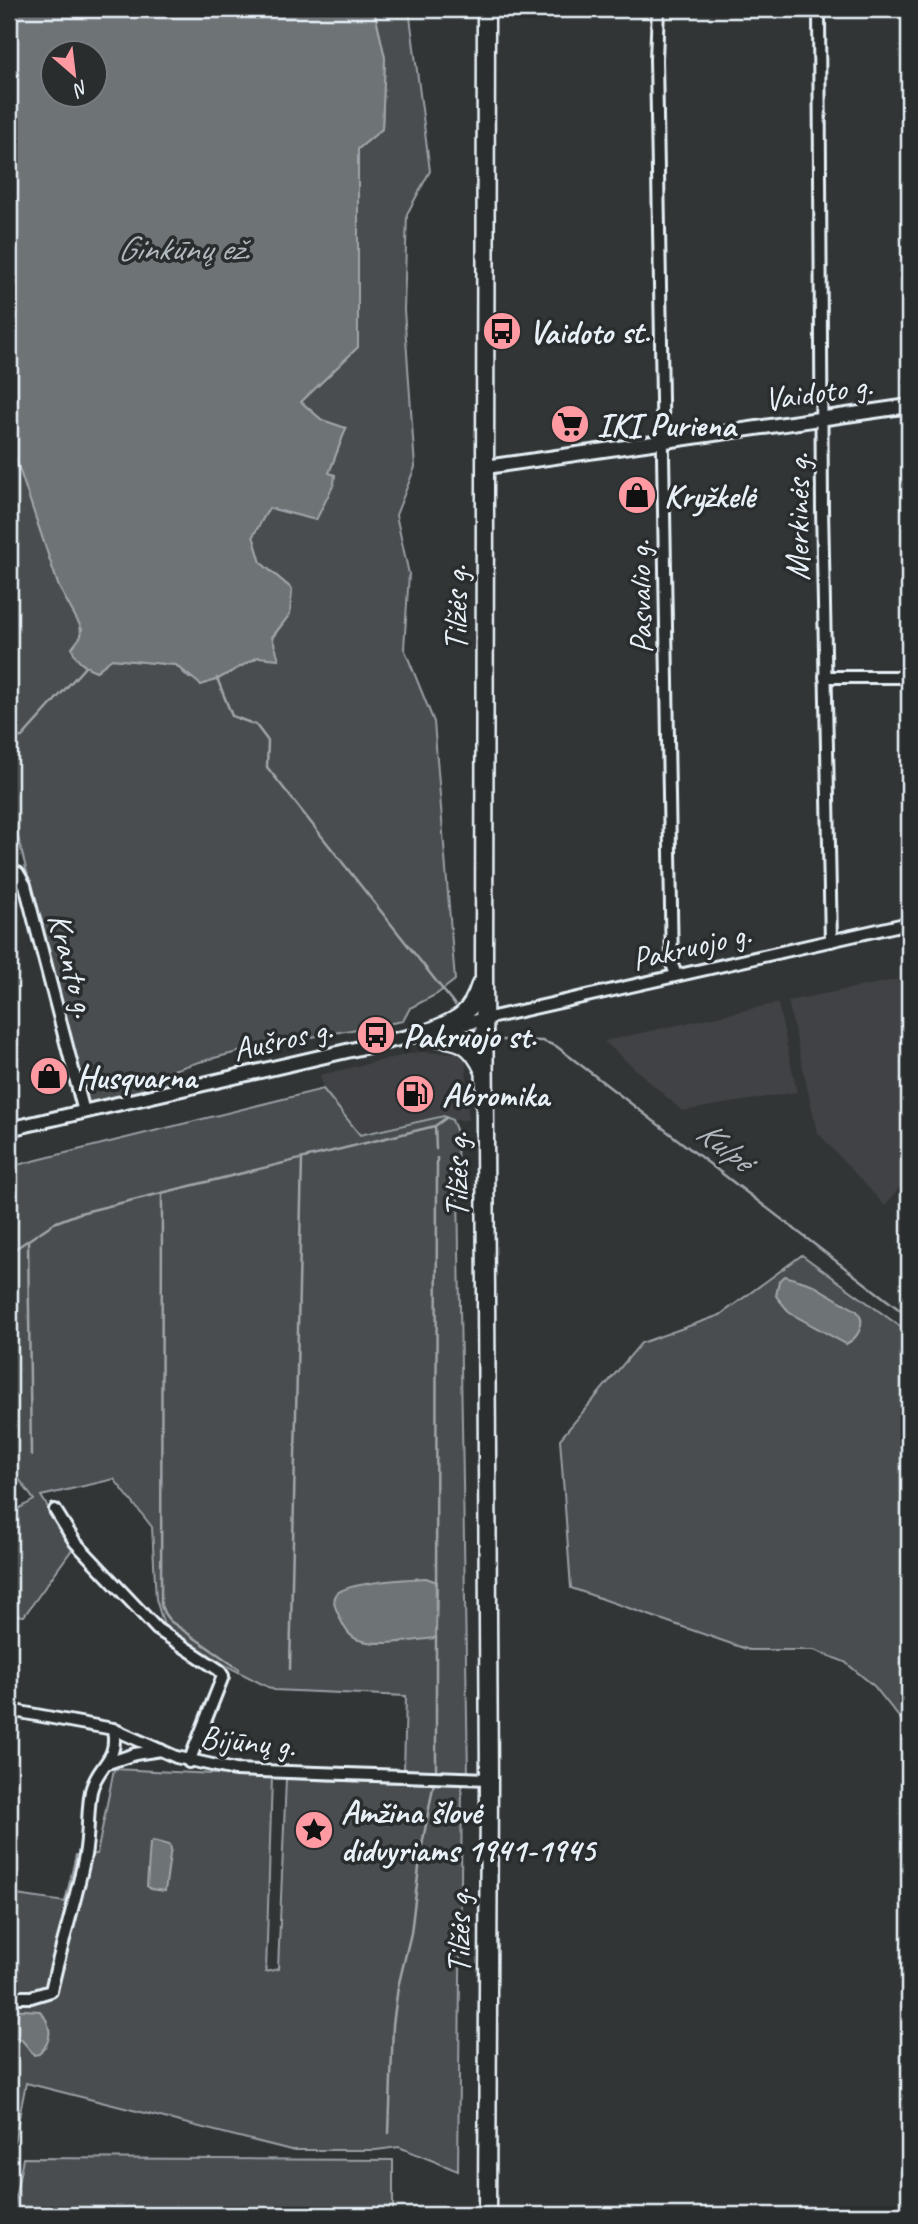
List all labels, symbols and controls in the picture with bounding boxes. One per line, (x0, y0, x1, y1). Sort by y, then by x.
north arrow (38, 38, 108, 108)
text: N (68, 75, 92, 103)
water label: Ginkūnų ež. (117, 226, 251, 271)
bus stop icon: Vaidoto st. (481, 310, 523, 352)
place label: Vaidoto st. (529, 311, 650, 353)
street label: Vaidoto g. (761, 364, 875, 420)
supermarket icon: IKI Puriena (549, 403, 591, 445)
place label: IKI Puriena (597, 404, 738, 446)
street label: Merkinės g. (777, 453, 819, 581)
shop icon: Kryžkelė (616, 474, 658, 516)
place label: Kryžkelė (664, 475, 758, 517)
street label: Pasvalio g. (618, 539, 662, 654)
street label: Tilžės g. (435, 565, 477, 651)
street label: Kranto g. (38, 909, 106, 1022)
street label: Pakruojo g. (628, 912, 755, 980)
street label: Aušros g. (228, 1007, 336, 1071)
bus stop icon: Pakruojo st. (355, 1014, 397, 1056)
place label: Pakruojo st. (403, 1015, 537, 1057)
shop icon: Husqvarna (28, 1055, 70, 1097)
place label: Husqvarna (76, 1056, 200, 1098)
fuel station icon: Abromika (394, 1073, 436, 1115)
place label: Abromika (442, 1074, 552, 1116)
water label: Kulpė (688, 1109, 768, 1186)
street label: Tilžės g. (436, 1132, 478, 1218)
street label: Bijūnų g. (198, 1715, 298, 1767)
place label: Amžina šlovė didvyriams 1941-1945 (341, 1791, 598, 1871)
place icon: Amžina šlovė didvyriams 1941-1945 (293, 1809, 335, 1851)
street label: Tilžės g. (438, 1888, 480, 1974)

